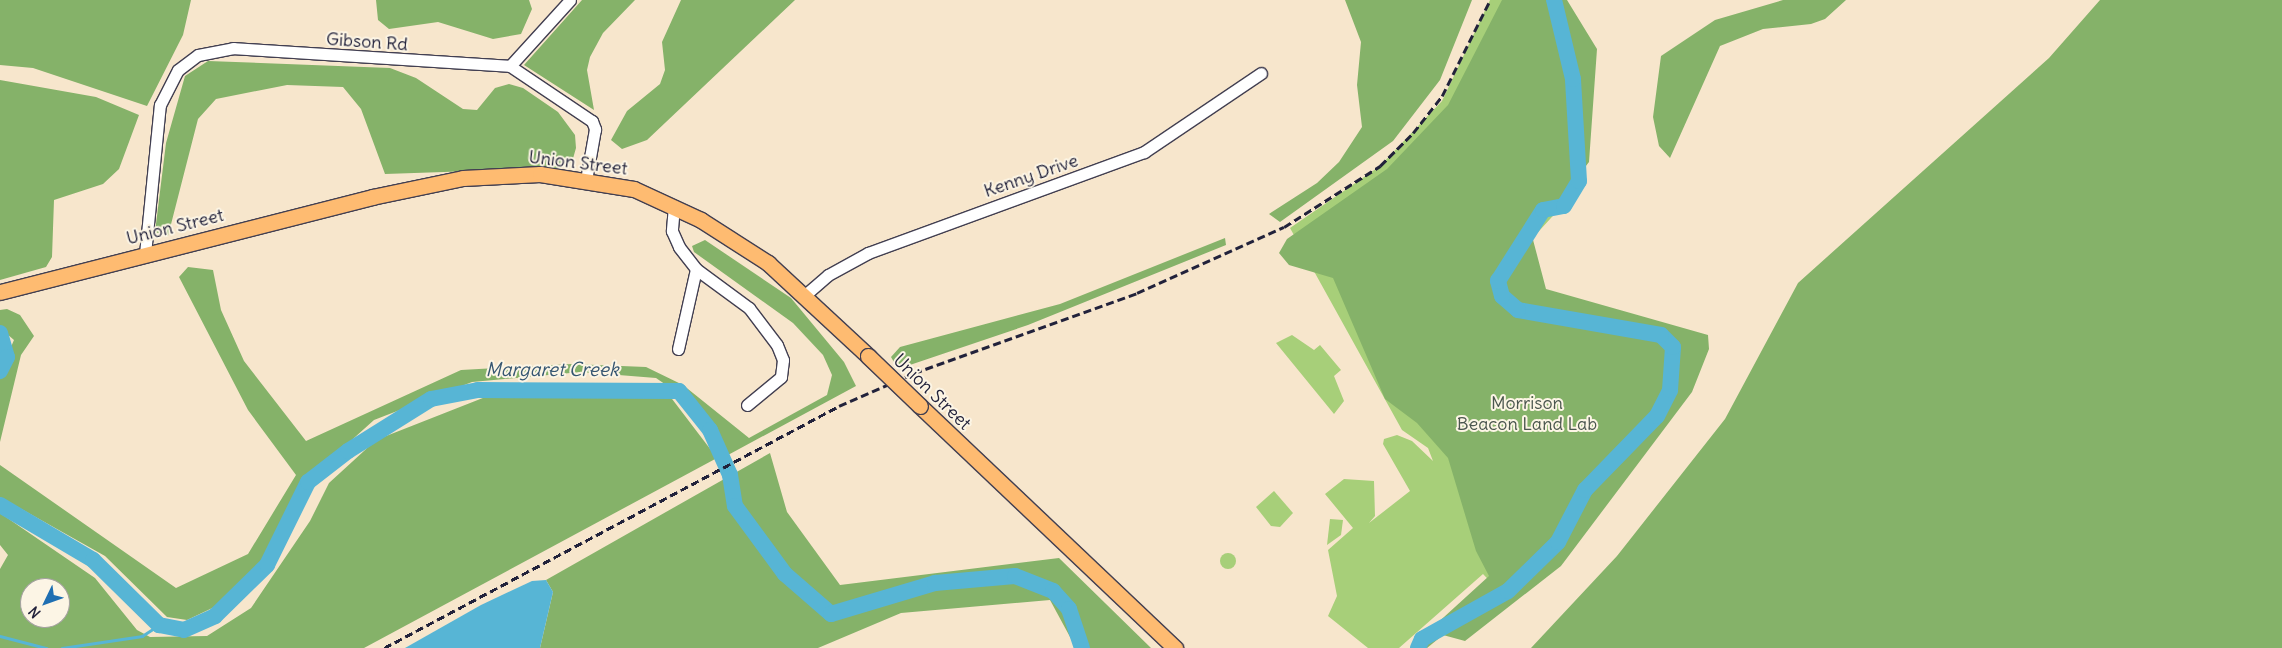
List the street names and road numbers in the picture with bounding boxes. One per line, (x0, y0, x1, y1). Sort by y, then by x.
street label: Gibson Rd (325, 28, 409, 56)
street label: Union Street (527, 146, 629, 180)
street label: Kenny Drive (981, 150, 1081, 202)
street label: Union Street (124, 204, 226, 250)
street label: Union Street (889, 350, 975, 434)

